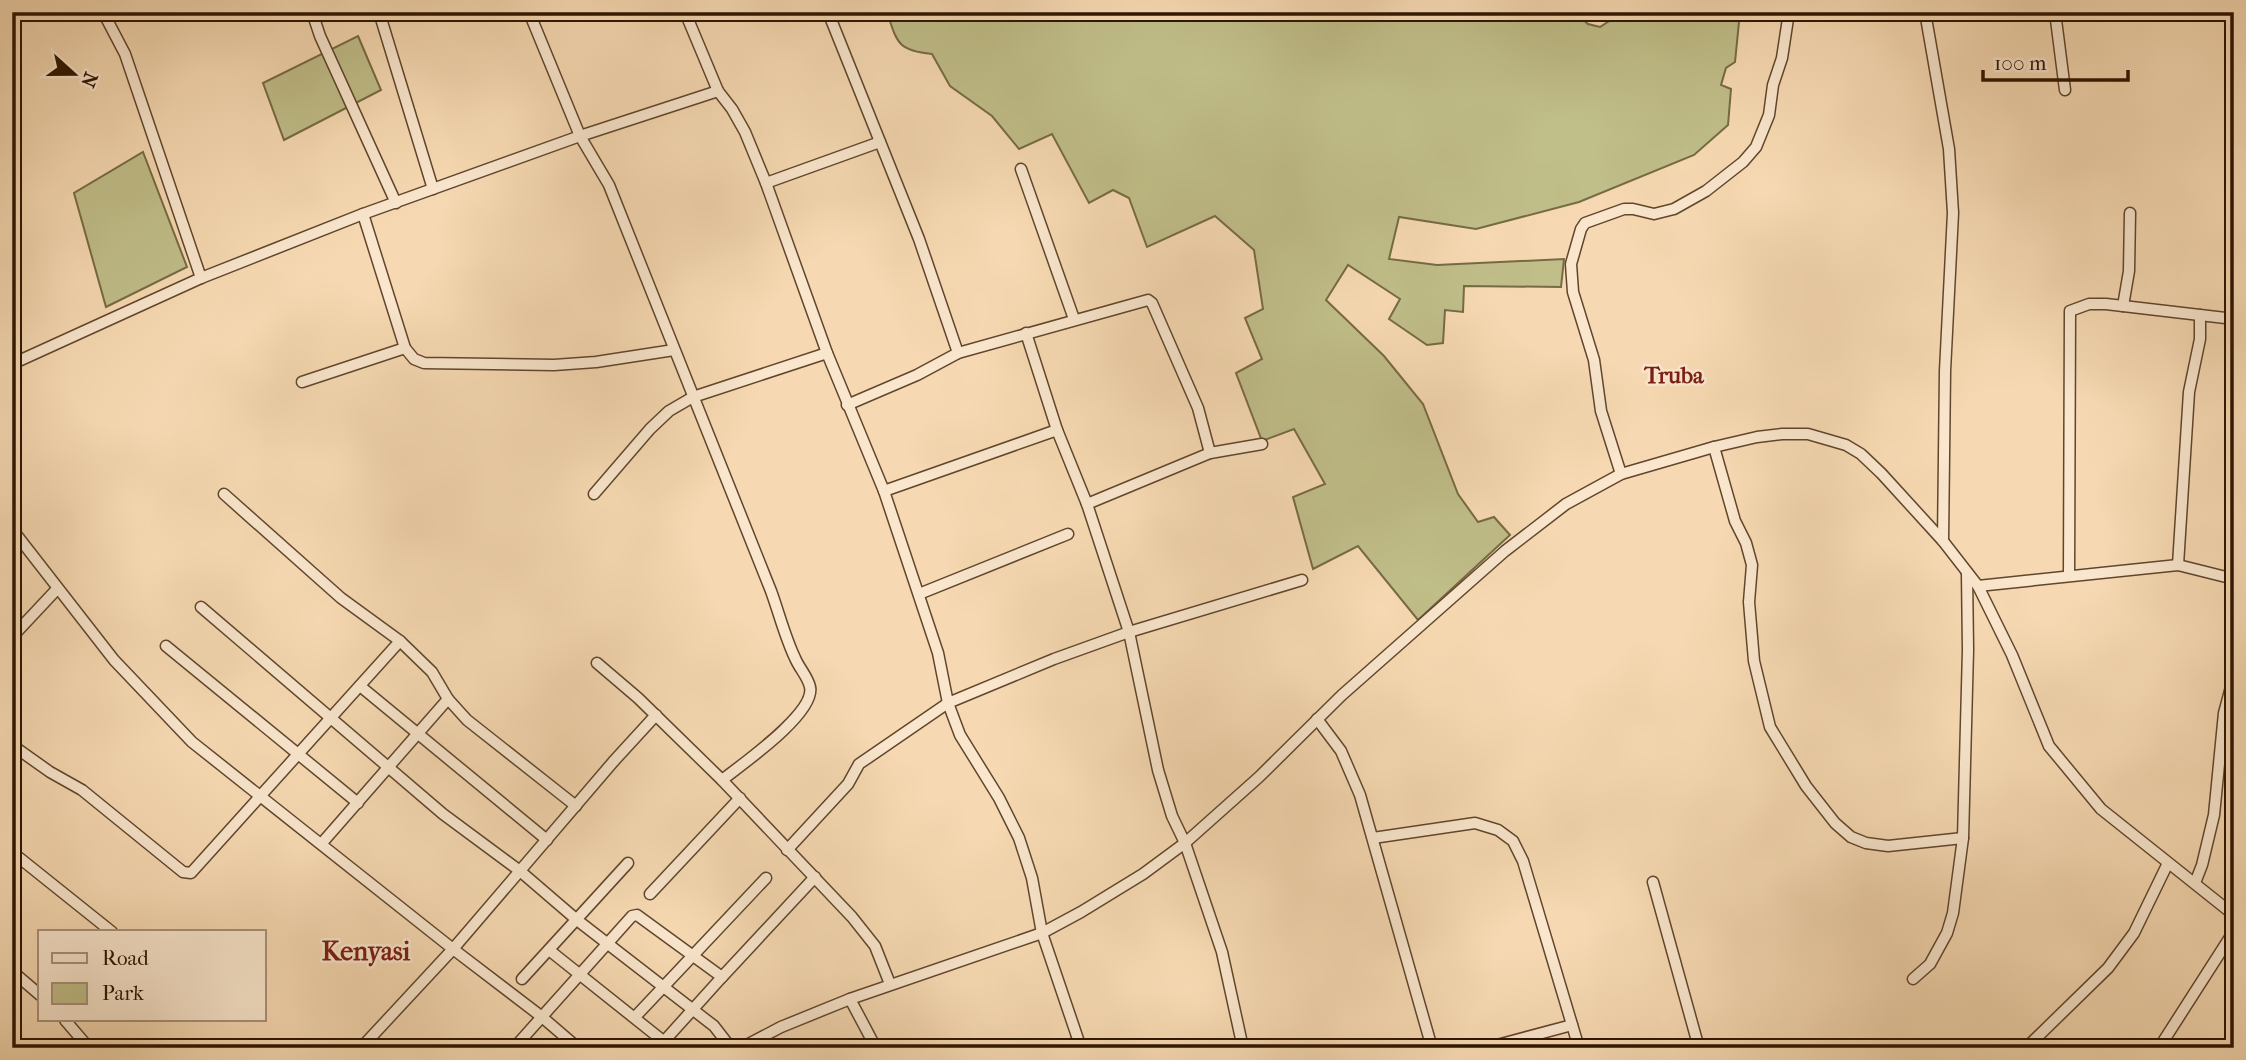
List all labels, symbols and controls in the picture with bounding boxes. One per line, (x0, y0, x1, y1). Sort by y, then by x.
north arrow (38, 38, 108, 108)
scale bar (1983, 38, 2129, 82)
text: 100 m (1994, 51, 2047, 75)
text: N (76, 69, 102, 91)
district label: Truba (1643, 362, 1705, 389)
legend (38, 930, 266, 1021)
district label: Kenyasi (322, 936, 411, 967)
text: Road (102, 946, 149, 970)
text: Park (102, 981, 144, 1005)

